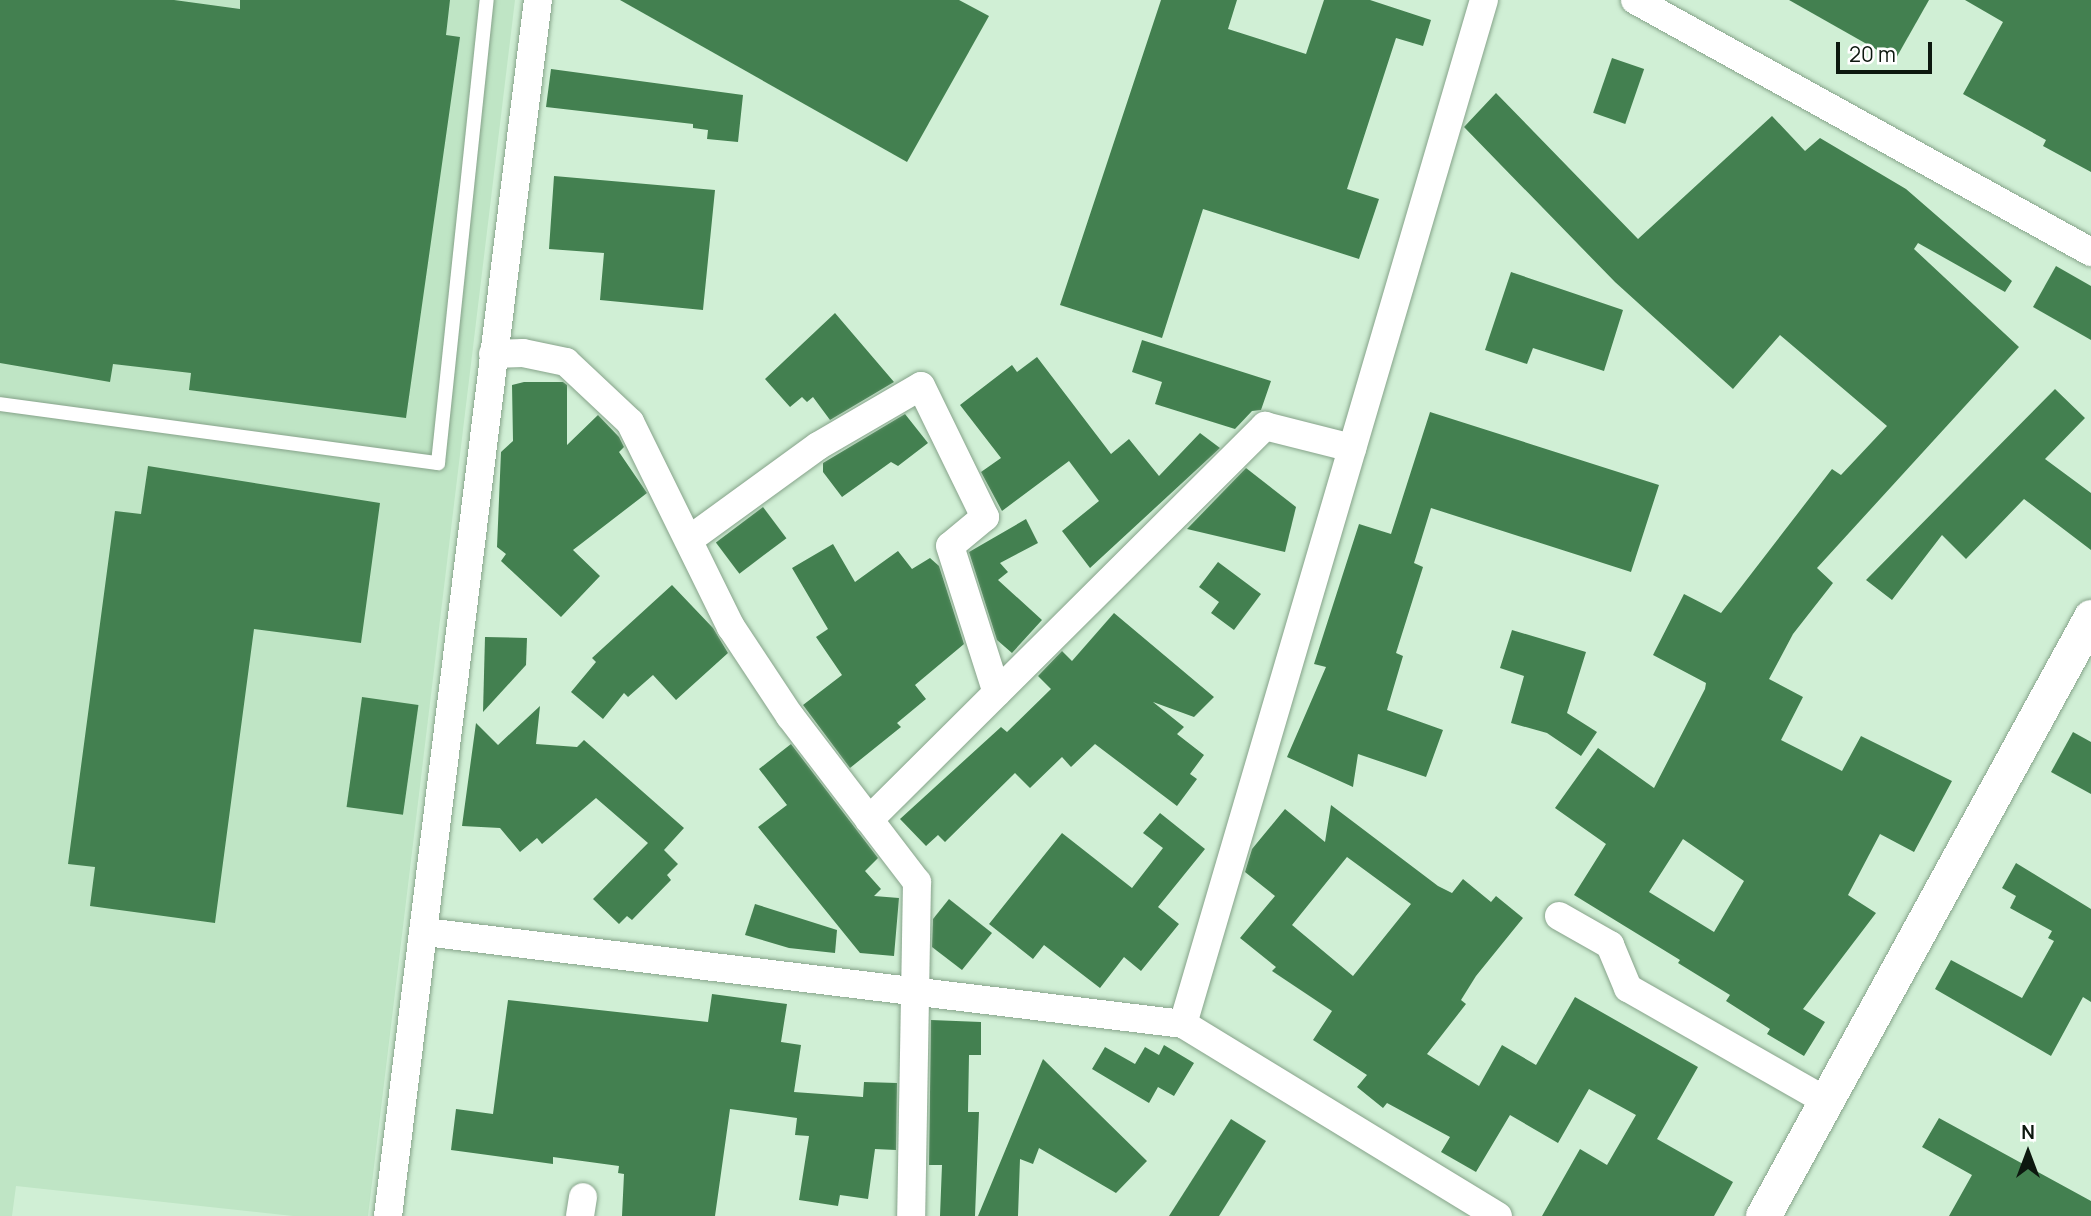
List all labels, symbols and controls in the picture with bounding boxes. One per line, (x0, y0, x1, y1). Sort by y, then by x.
scale bar (1839, 28, 1935, 72)
text: 20 m (1849, 40, 1896, 68)
north arrow (1993, 1118, 2063, 1188)
text: N (2021, 1119, 2035, 1145)

